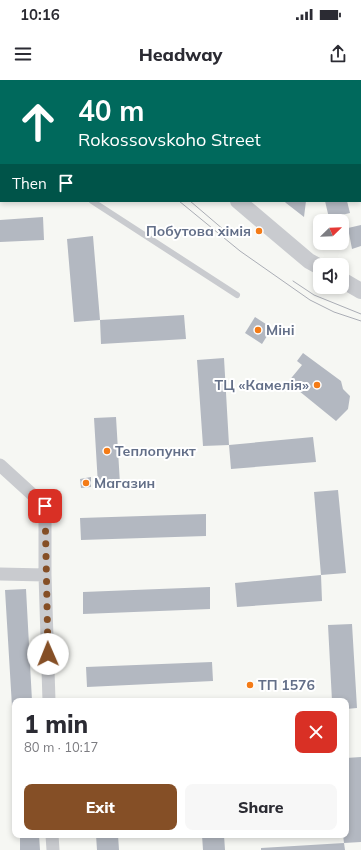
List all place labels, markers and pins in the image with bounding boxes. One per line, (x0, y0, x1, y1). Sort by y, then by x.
place label: Побутова хімія (146, 222, 251, 240)
marker: Побутова хімія (254, 226, 264, 236)
place label: Міні (266, 321, 295, 339)
marker: Міні (253, 325, 263, 335)
place label: ТЦ «Камелія» (215, 376, 309, 394)
marker: ТЦ «Камелія» (312, 380, 322, 390)
place label: Теплопункт (115, 442, 196, 460)
marker: Теплопункт (102, 446, 112, 456)
place label: Магазин (94, 474, 155, 492)
marker: Магазин (81, 478, 91, 488)
pin (28, 489, 62, 523)
place label: ТП 1576 (258, 676, 315, 694)
marker: ТП 1576 (245, 680, 255, 690)

